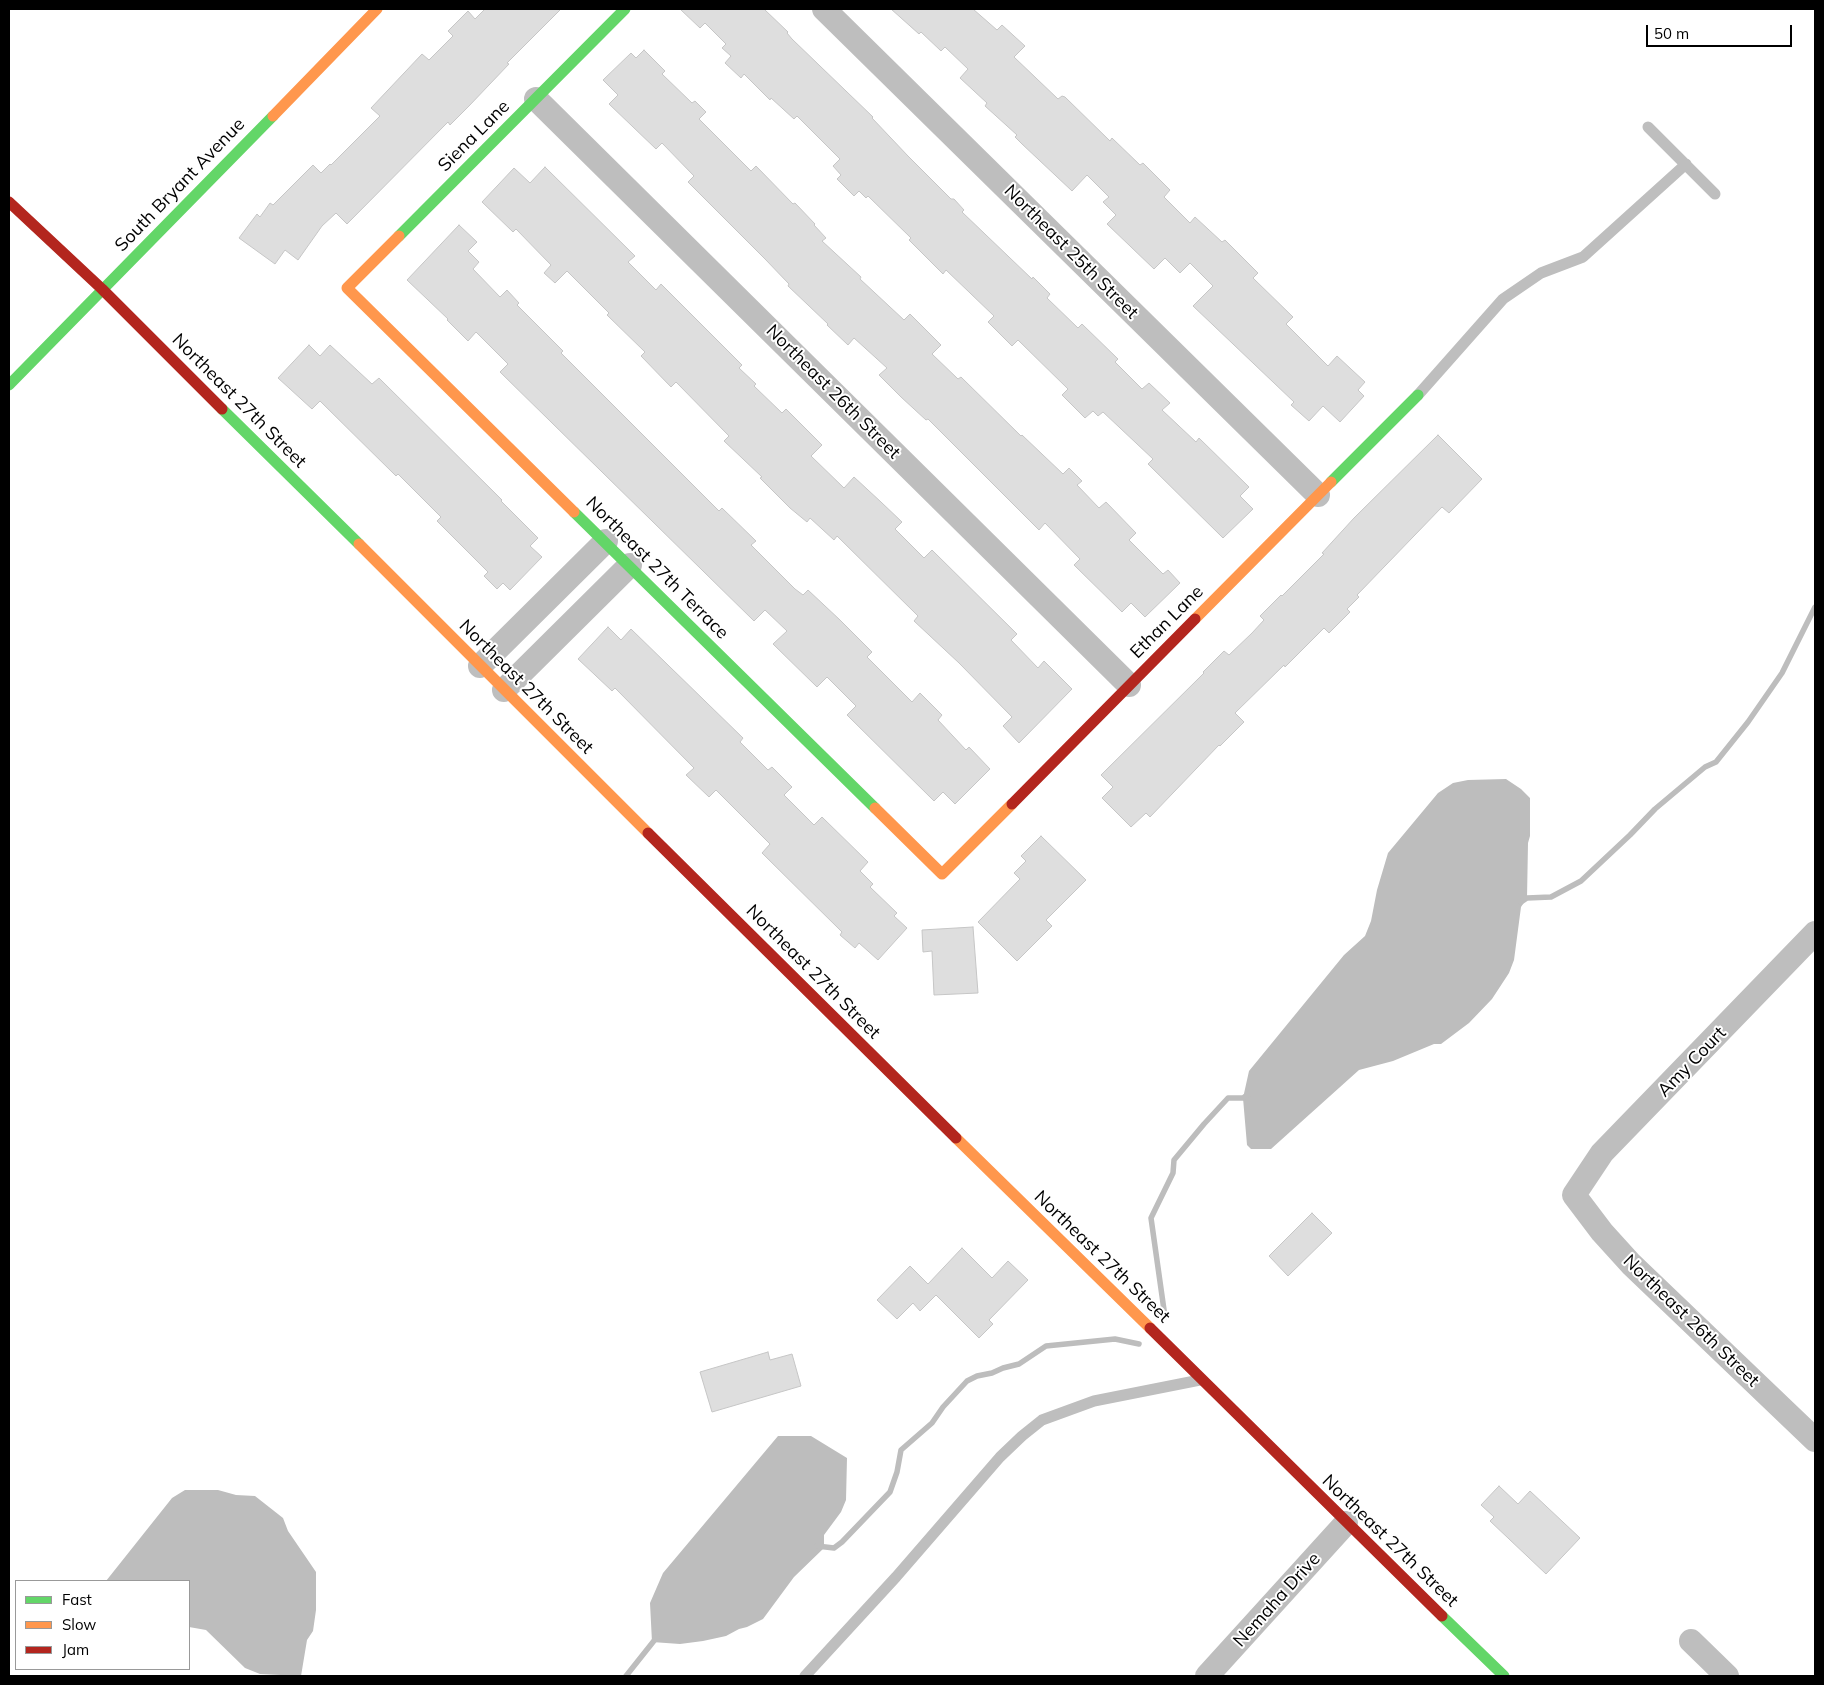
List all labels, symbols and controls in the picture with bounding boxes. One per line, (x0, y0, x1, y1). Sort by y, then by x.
scale bar (1649, 15, 1795, 47)
text: 50 m (1654, 24, 1689, 43)
street label: Siena Lane (434, 96, 514, 176)
street label: South Bryant Avenue (111, 114, 249, 256)
street label: Northeast 25th Street (999, 180, 1143, 324)
street label: Northeast 26th Street (761, 320, 905, 464)
street label: Northeast 27th Street (167, 329, 311, 473)
street label: Northeast 27th Terrace (581, 492, 733, 644)
street label: Ethan Lane (1126, 581, 1208, 663)
street label: Northeast 27th Street (454, 615, 598, 759)
street label: Northeast 27th Street (741, 900, 885, 1044)
street label: Amy Court (1653, 1023, 1731, 1101)
street label: Northeast 27th Street (1029, 1186, 1175, 1328)
street label: Northeast 26th Street (1618, 1250, 1764, 1392)
street label: Northeast 27th Street (1317, 1470, 1463, 1612)
street label: Nemaha Drive (1229, 1548, 1325, 1652)
legend (15, 1580, 190, 1670)
text: Fast (62, 1590, 92, 1609)
text: Slow (62, 1615, 96, 1634)
text: Jam (62, 1640, 89, 1659)

